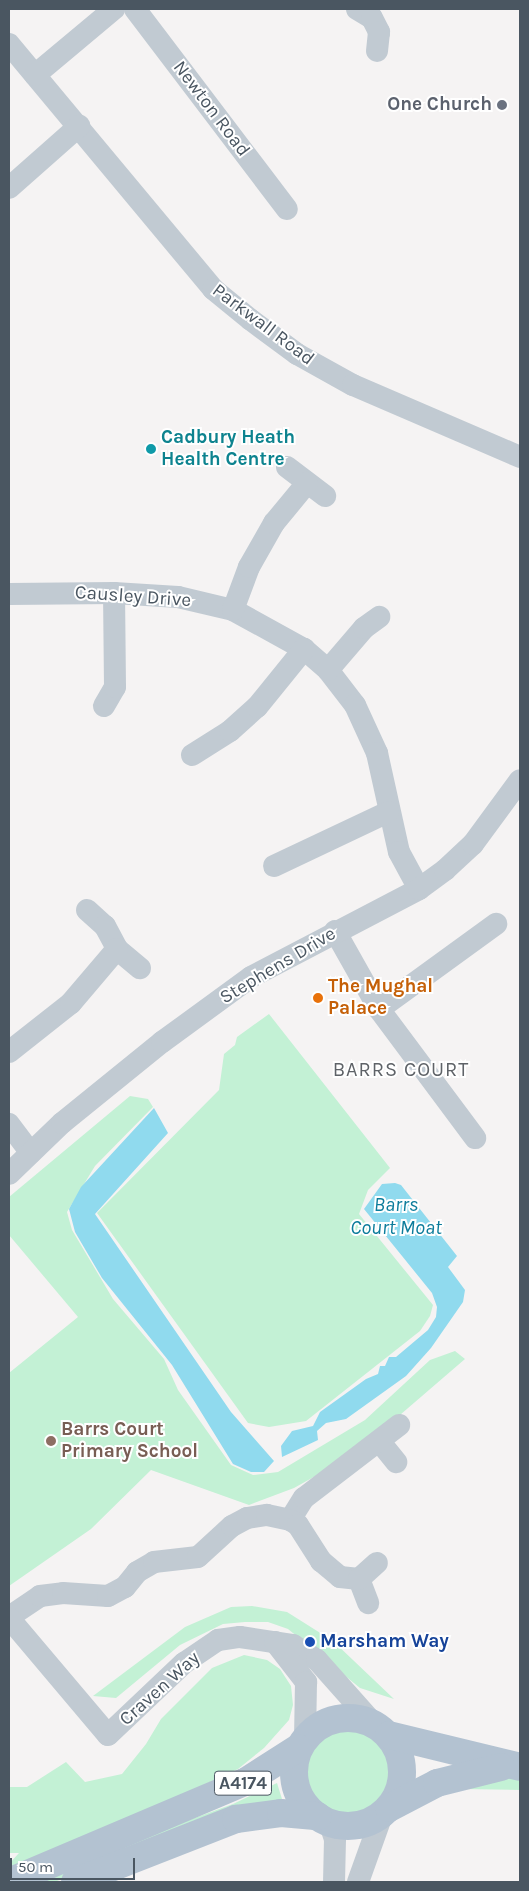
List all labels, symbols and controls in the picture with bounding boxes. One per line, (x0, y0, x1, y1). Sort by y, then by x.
street label: Newton Road (168, 57, 254, 161)
place label: One Church (387, 94, 492, 116)
marker: One Church (496, 99, 508, 111)
street label: Parkwall Road (208, 279, 318, 371)
place label: Cadbury Heath Health Centre (161, 427, 295, 471)
marker: Cadbury Heath Health Centre (145, 443, 157, 455)
street label: Causley Drive (74, 582, 192, 612)
street label: Stephens Drive (216, 922, 340, 1010)
place label: The Mughal Palace (328, 976, 433, 1020)
marker: The Mughal Palace (312, 992, 324, 1004)
district label: BARRS COURT (331, 1057, 471, 1081)
water label: Barrs Court Moat (350, 1192, 442, 1239)
place label: Barrs Court Primary School (61, 1419, 198, 1463)
marker: Barrs Court Primary School (45, 1435, 57, 1447)
place label: Marsham Way (320, 1631, 449, 1653)
marker: Marsham Way (304, 1636, 316, 1648)
street label: Craven Way (115, 1647, 205, 1731)
road number: A4174 (213, 1768, 273, 1799)
scale bar (12, 1848, 138, 1880)
text: 50 m (18, 1858, 53, 1876)

